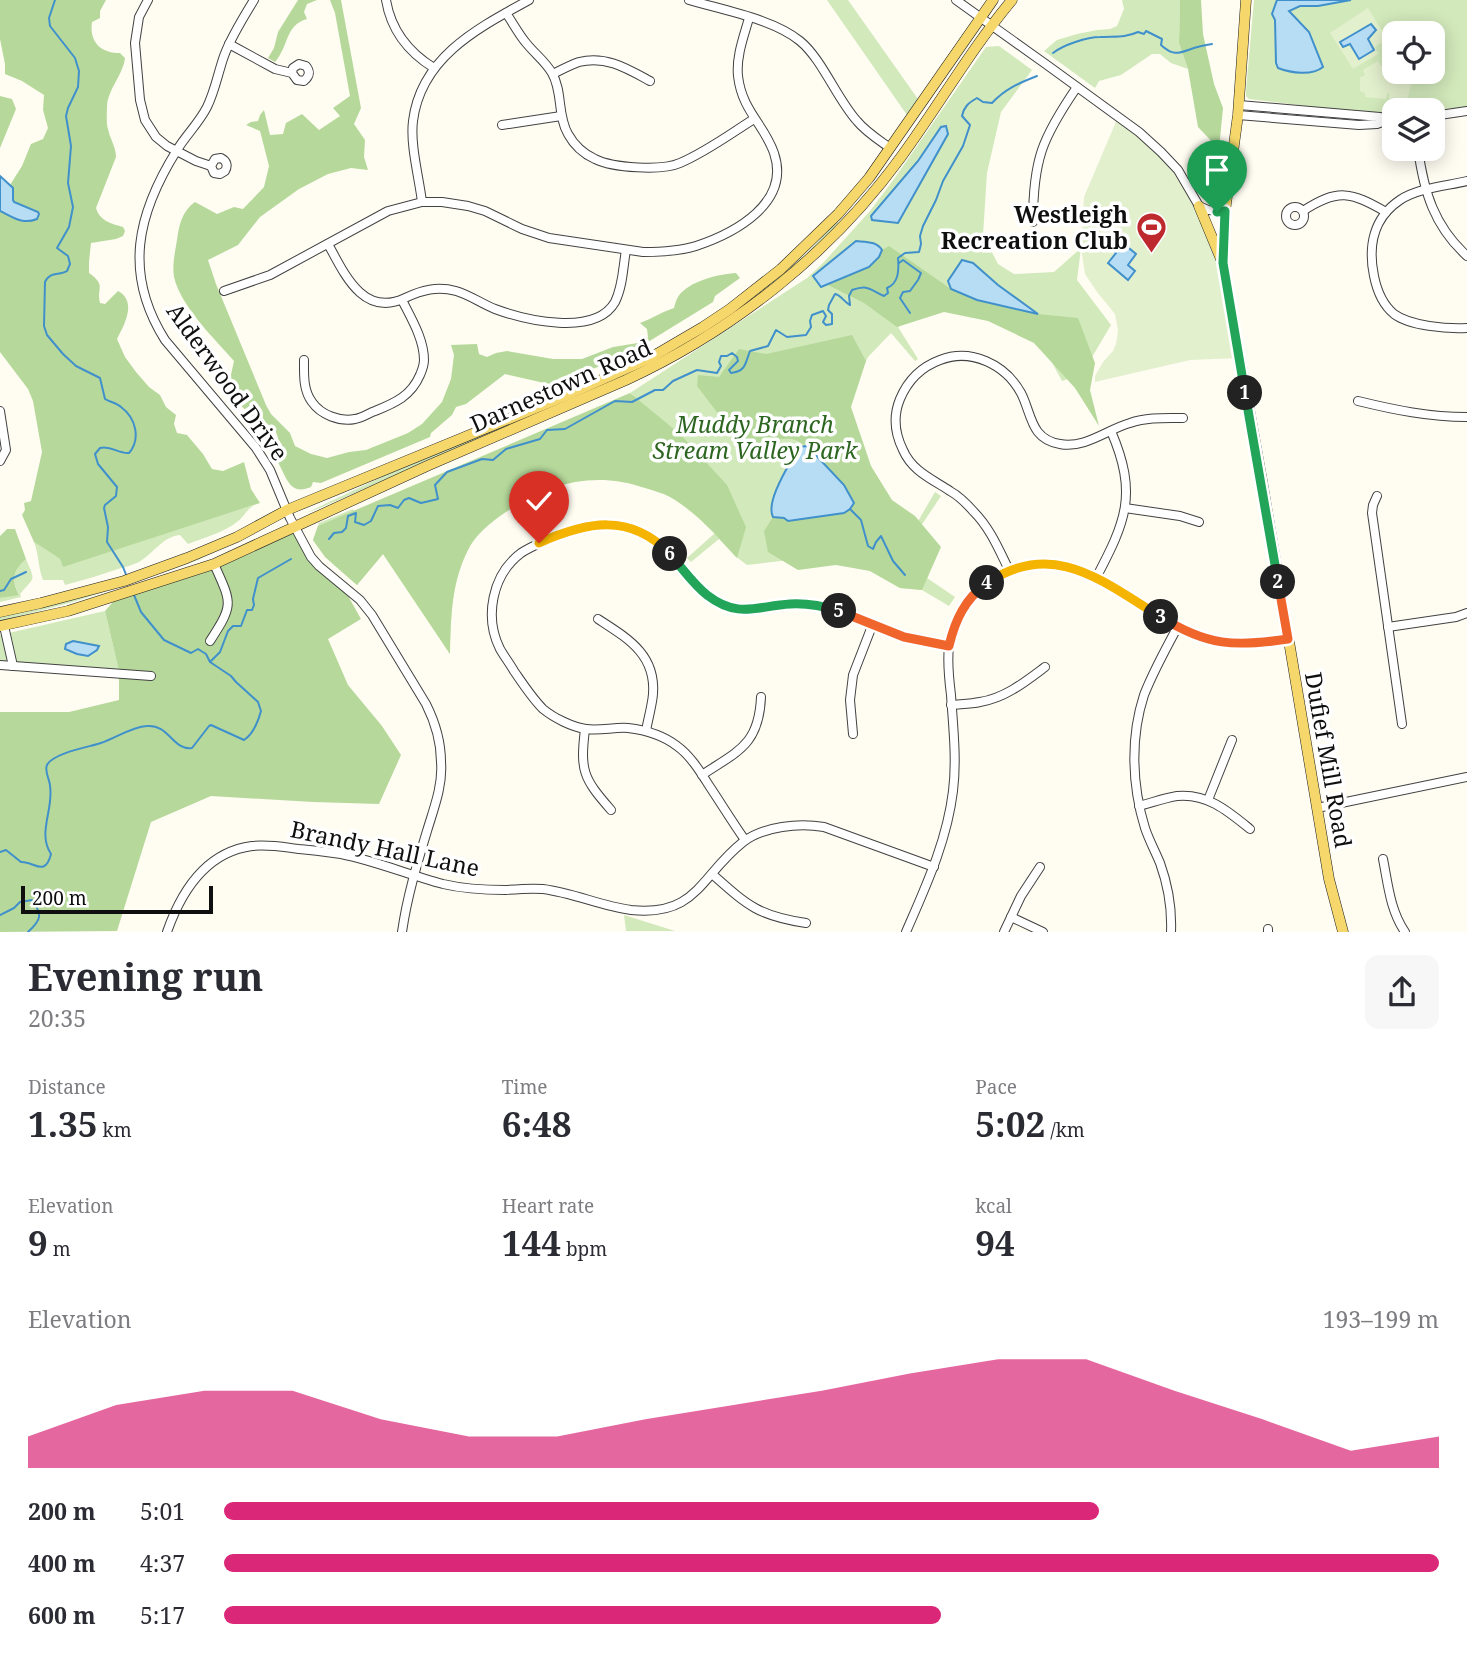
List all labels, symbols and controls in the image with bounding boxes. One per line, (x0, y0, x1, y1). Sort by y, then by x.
map controls (1382, 21, 1445, 161)
button: locate (1382, 21, 1445, 84)
button: layers (1382, 98, 1445, 161)
pin (1187, 140, 1247, 212)
icon: arrive (1198, 151, 1236, 189)
place label: Westleigh Recreation Club (941, 198, 1128, 256)
sports icon: Westleigh Recreation Club (1134, 211, 1168, 255)
street label: Alderwood Drive (160, 296, 296, 467)
street label: Darnestown Road (465, 331, 656, 439)
pin: 1 (1228, 376, 1262, 410)
text: 1 (1239, 379, 1250, 405)
park label: Muddy Branch Stream Valley Park (653, 408, 858, 466)
pin (509, 471, 569, 543)
icon: check (520, 482, 558, 520)
pin: 6 (652, 536, 688, 572)
text: 6 (664, 540, 675, 566)
pin: 2 (1260, 564, 1296, 600)
pin: 4 (970, 566, 1004, 600)
text: 2 (1272, 568, 1283, 594)
text: 4 (981, 569, 992, 595)
pin: 5 (822, 594, 856, 628)
text: 5 (833, 597, 844, 623)
pin: 3 (1144, 600, 1178, 634)
text: 3 (1155, 603, 1166, 629)
street label: Dufief Mill Road (1298, 669, 1360, 850)
street label: Brandy Hall Lane (288, 812, 483, 884)
scale bar (21, 883, 214, 914)
text: 200 m (32, 885, 87, 911)
text: Evening run (28, 950, 263, 1002)
button: share (1365, 955, 1439, 1029)
text: 20:35 (28, 1002, 86, 1034)
text: Distance (28, 1074, 106, 1100)
text: Time (502, 1074, 548, 1100)
text: Pace (975, 1074, 1017, 1100)
text: 1.35 (28, 1100, 98, 1147)
text: 6:48 (502, 1100, 572, 1147)
text: 5:02 (975, 1100, 1045, 1147)
text: km (98, 1117, 132, 1143)
text: /km (1045, 1117, 1085, 1143)
text: Elevation (28, 1193, 114, 1219)
text: Heart rate (502, 1193, 594, 1219)
text: kcal (975, 1193, 1012, 1219)
text: 9 (28, 1219, 48, 1266)
text: 144 (502, 1219, 561, 1266)
text: 94 (975, 1219, 1015, 1266)
text: m (48, 1236, 71, 1262)
text: bpm (561, 1236, 607, 1262)
text: Elevation (28, 1303, 132, 1335)
text: 193–199 m (1323, 1303, 1439, 1335)
text: 200 m (28, 1495, 96, 1527)
text: 5:01 (140, 1495, 185, 1527)
text: 400 m (28, 1547, 96, 1579)
text: 4:37 (140, 1547, 185, 1579)
text: 600 m (28, 1599, 96, 1631)
text: 5:17 (140, 1599, 185, 1631)

